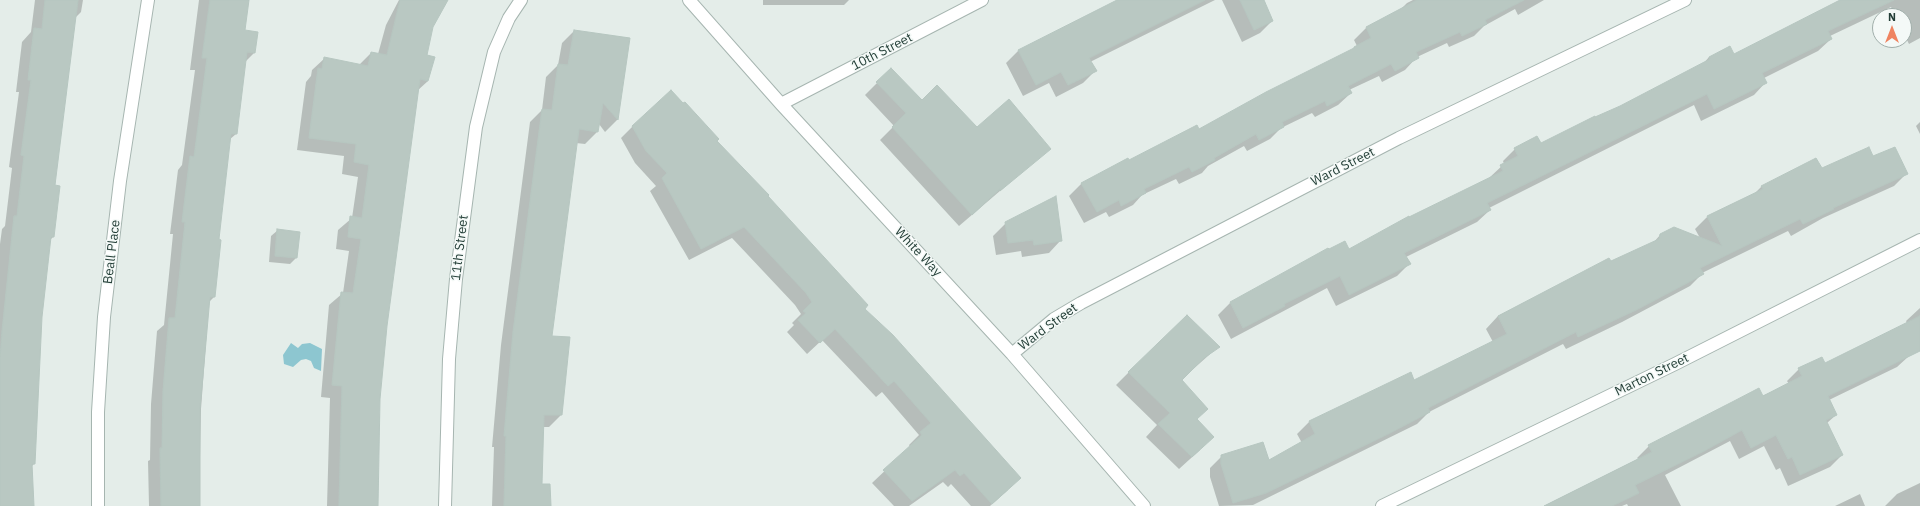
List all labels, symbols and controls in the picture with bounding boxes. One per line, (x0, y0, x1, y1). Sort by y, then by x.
north arrow (1872, 8, 1912, 48)
text: N (1888, 10, 1896, 24)
street label: 10th Street (849, 30, 915, 74)
street label: Ward Street (1309, 144, 1377, 190)
street label: 11th Street (448, 214, 472, 282)
street label: Beall Place (100, 219, 124, 285)
street label: White Way (891, 224, 945, 280)
street label: Ward Street (1015, 300, 1081, 354)
street label: Marton Street (1613, 350, 1691, 400)

